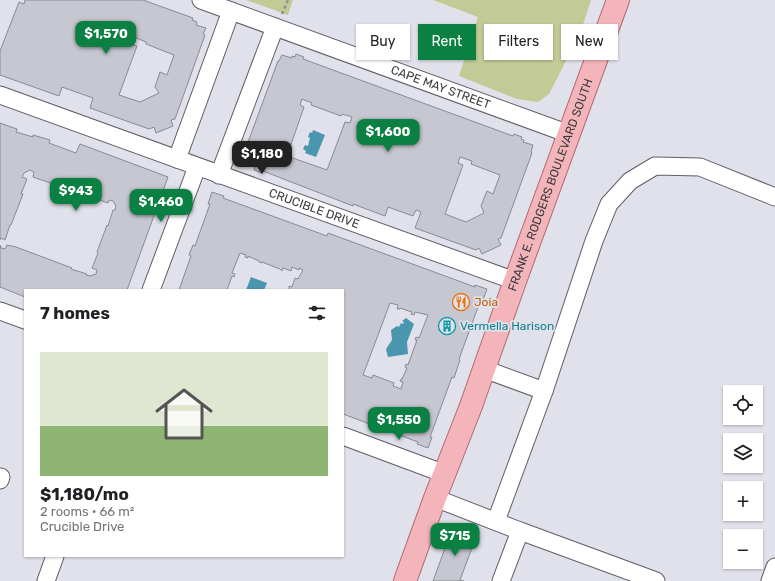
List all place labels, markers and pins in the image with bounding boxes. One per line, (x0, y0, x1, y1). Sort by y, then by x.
pin: $1,570 (73, 21, 139, 55)
pin: $1,600 (355, 119, 421, 153)
pin: $1,180 (229, 141, 295, 175)
pin: $943 (52, 178, 100, 212)
pin: $1,460 (128, 189, 194, 223)
restaurant icon: Joia (451, 292, 471, 312)
place label: Joia (474, 295, 498, 309)
building icon: Vermella Harison (437, 316, 457, 336)
place label: Vermella Harison (460, 319, 554, 333)
pin: $1,550 (366, 407, 432, 441)
pin: $715 (431, 523, 479, 557)

